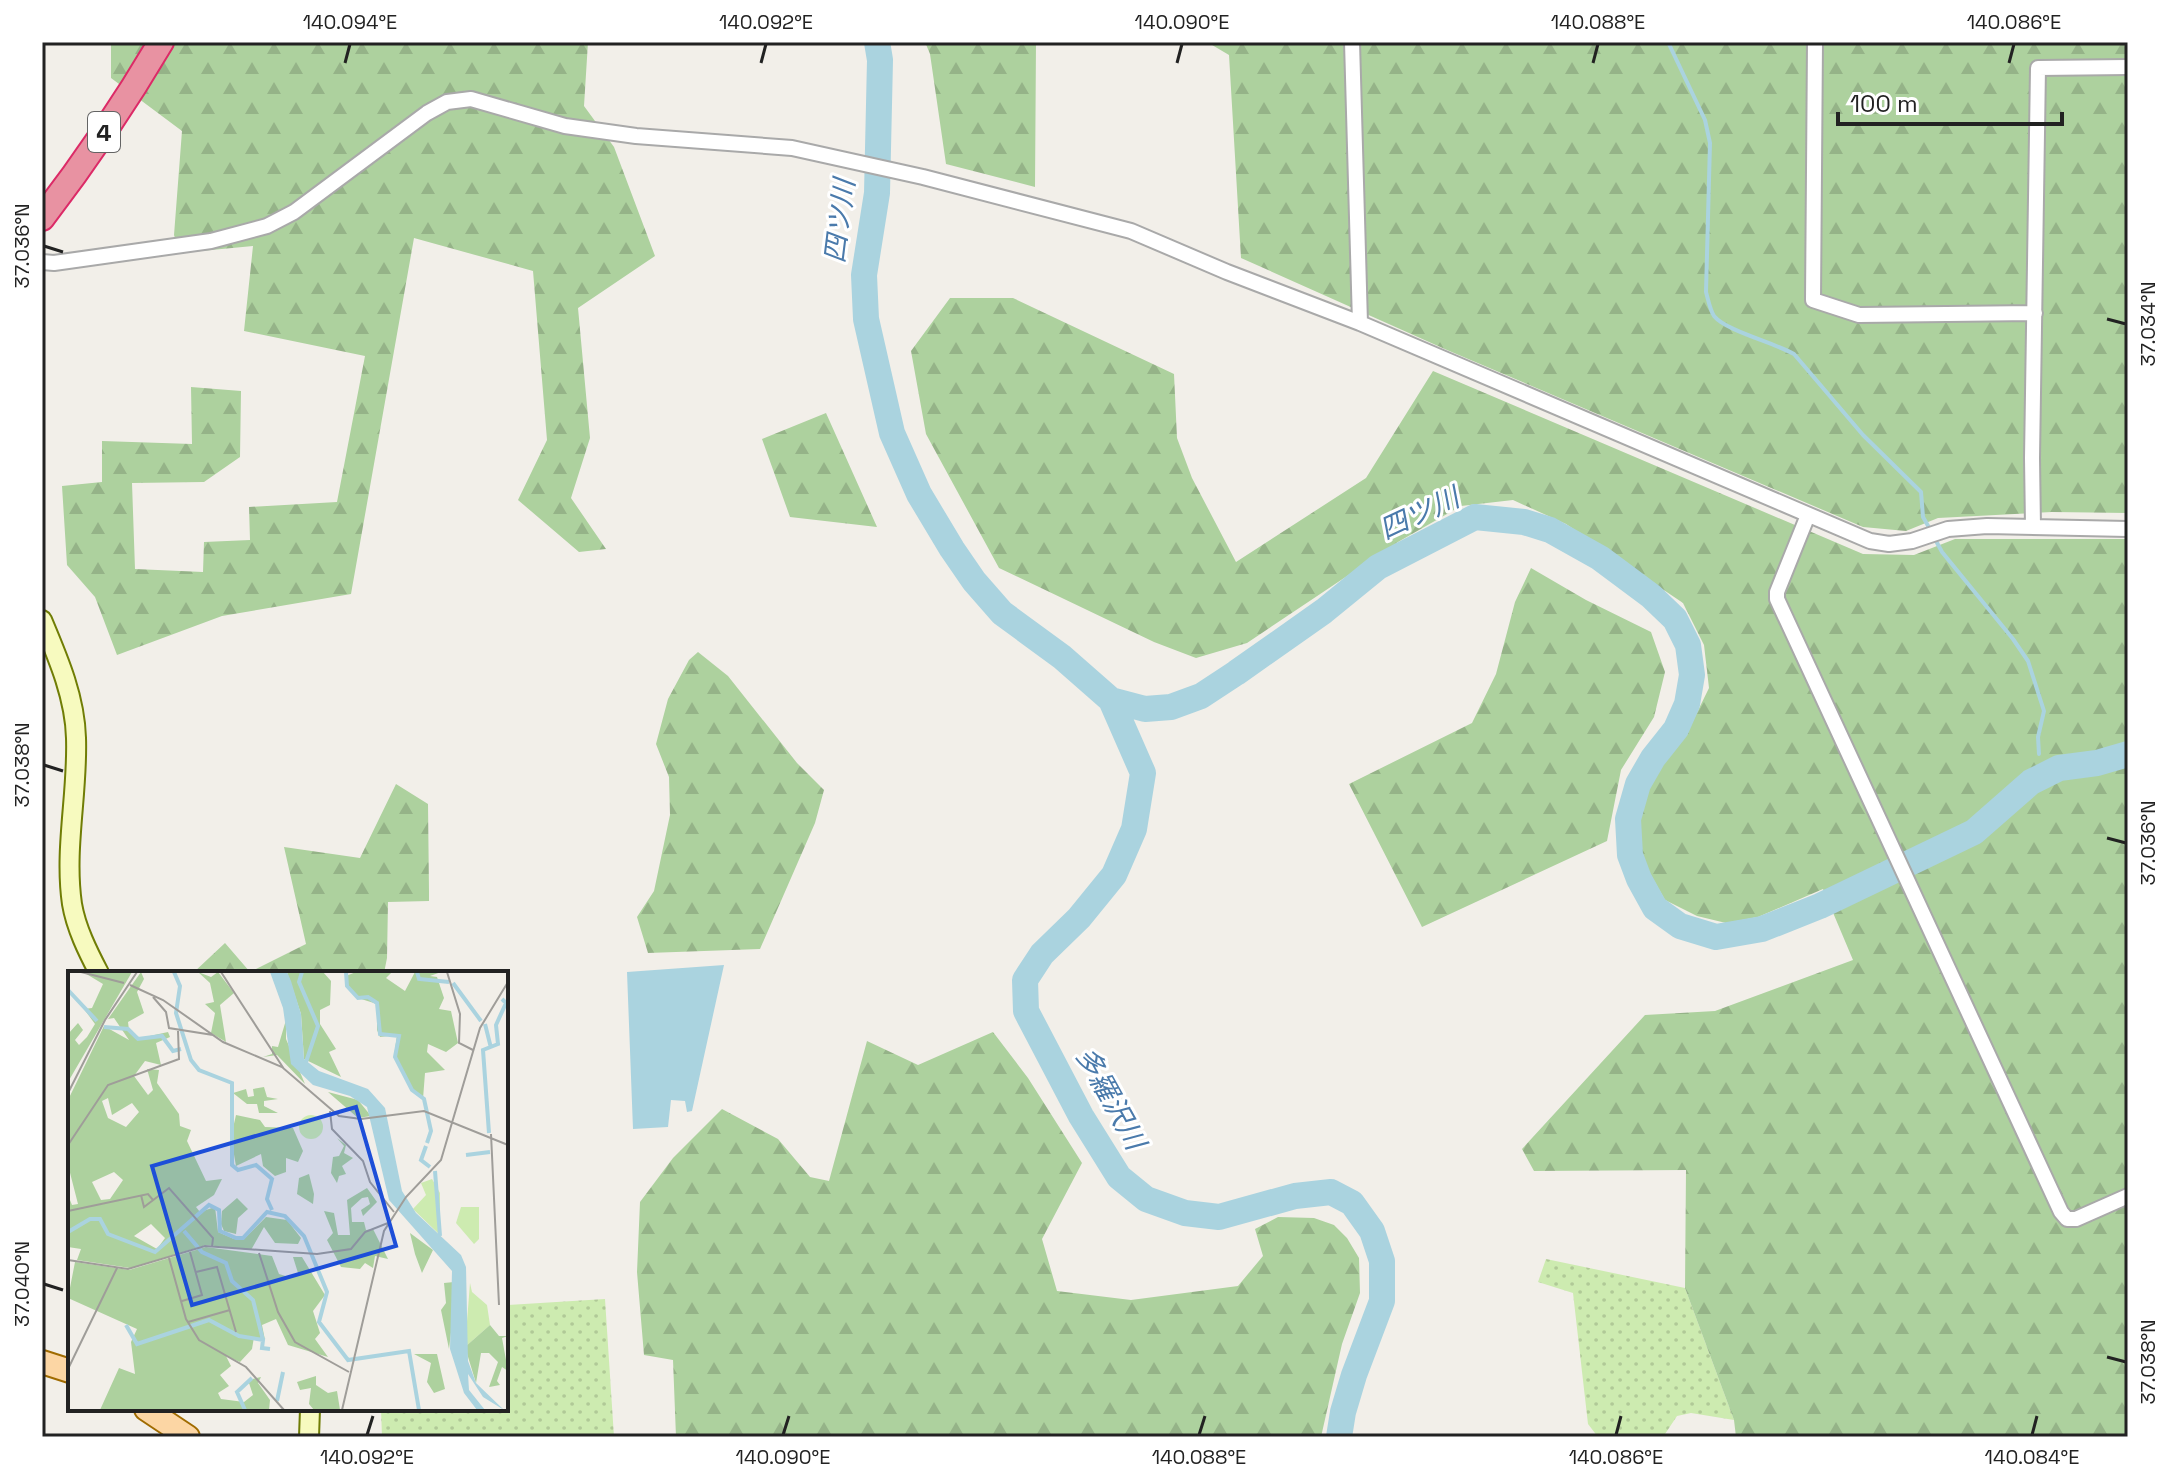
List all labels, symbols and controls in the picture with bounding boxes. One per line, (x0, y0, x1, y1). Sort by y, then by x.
text: 140.094°E (303, 9, 397, 35)
text: 140.092°E (719, 9, 813, 35)
text: 140.090°E (1135, 9, 1229, 35)
text: 140.088°E (1551, 9, 1645, 35)
text: 140.086°E (1967, 9, 2061, 35)
scale bar (1838, 76, 2062, 126)
text: 100 m (1850, 88, 1918, 119)
road number: 4 (88, 112, 120, 152)
water label: 四ツ川 (816, 174, 862, 265)
text: 37.036°N (9, 204, 35, 288)
text: 37.034°N (2135, 281, 2161, 367)
water label: 四ツ川 (1373, 478, 1467, 547)
text: 37.038°N (9, 722, 35, 808)
text: 37.036°N (2135, 801, 2161, 885)
inset map (68, 971, 508, 1411)
water label: 多羅沢川 (1068, 1040, 1155, 1158)
text: 37.040°N (9, 1241, 35, 1327)
text: 37.038°N (2135, 1319, 2161, 1405)
text: 140.092°E (320, 1444, 414, 1470)
text: 140.090°E (736, 1444, 830, 1470)
text: 140.088°E (1152, 1444, 1246, 1470)
text: 140.086°E (1569, 1444, 1663, 1470)
text: 140.084°E (1985, 1444, 2079, 1470)

